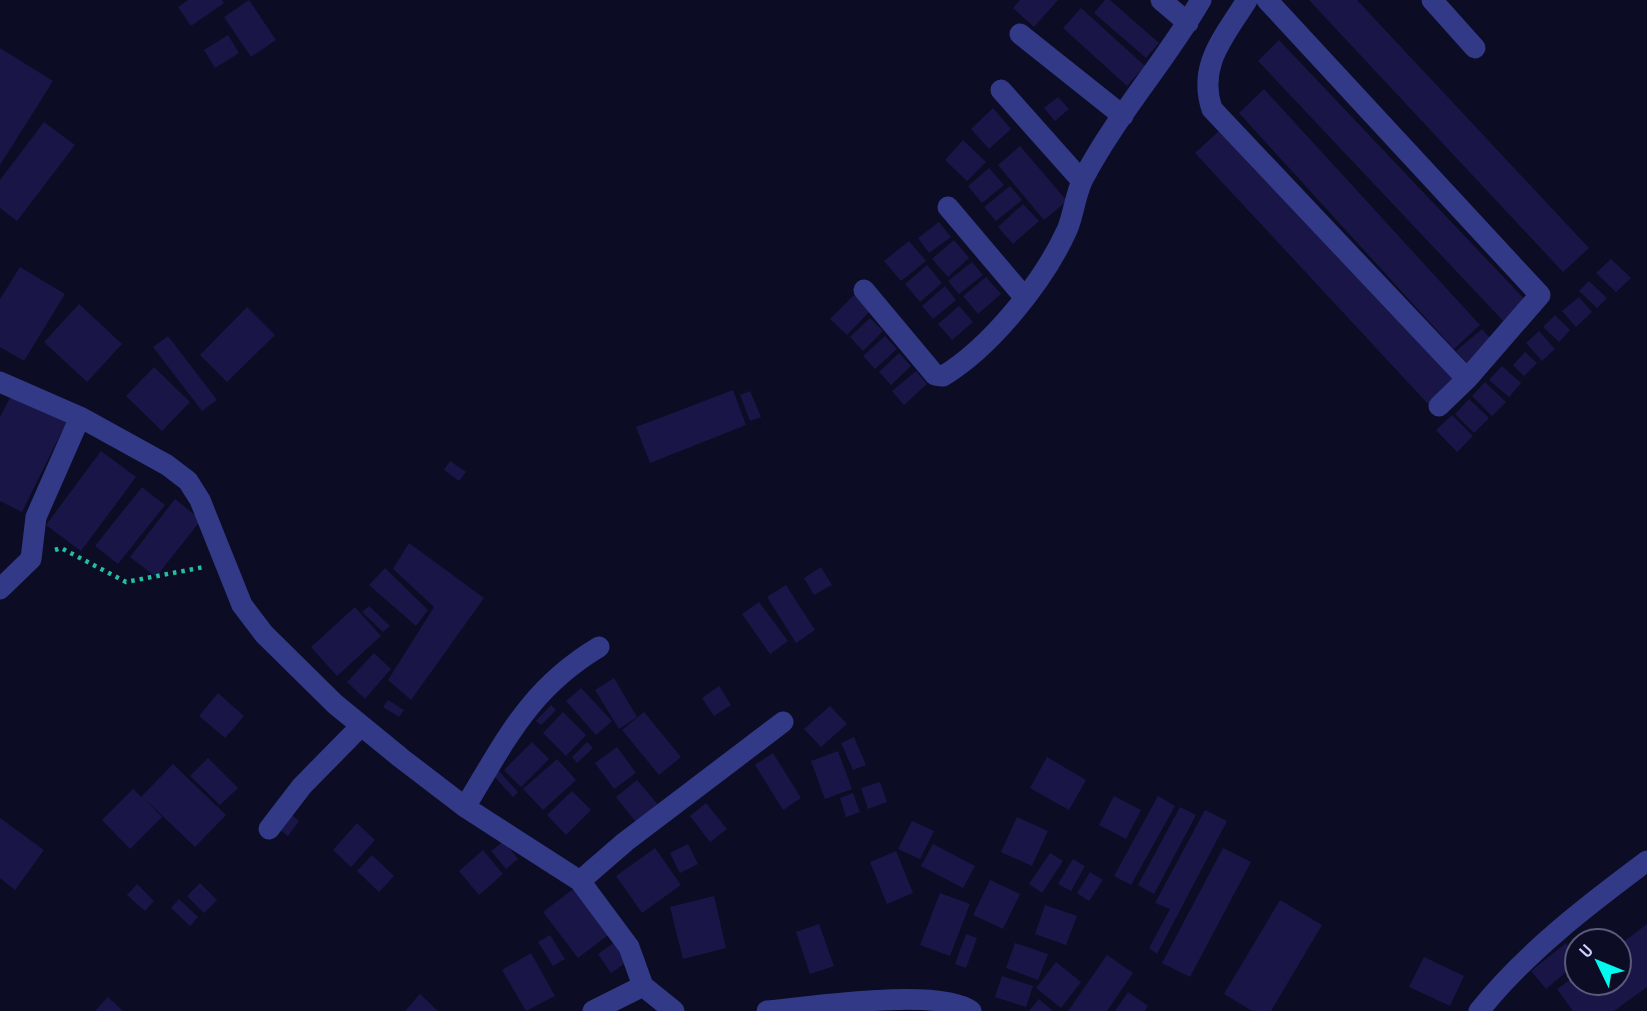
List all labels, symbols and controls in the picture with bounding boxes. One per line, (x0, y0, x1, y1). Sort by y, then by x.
north arrow (1563, 927, 1633, 997)
text: U (1575, 940, 1598, 963)

